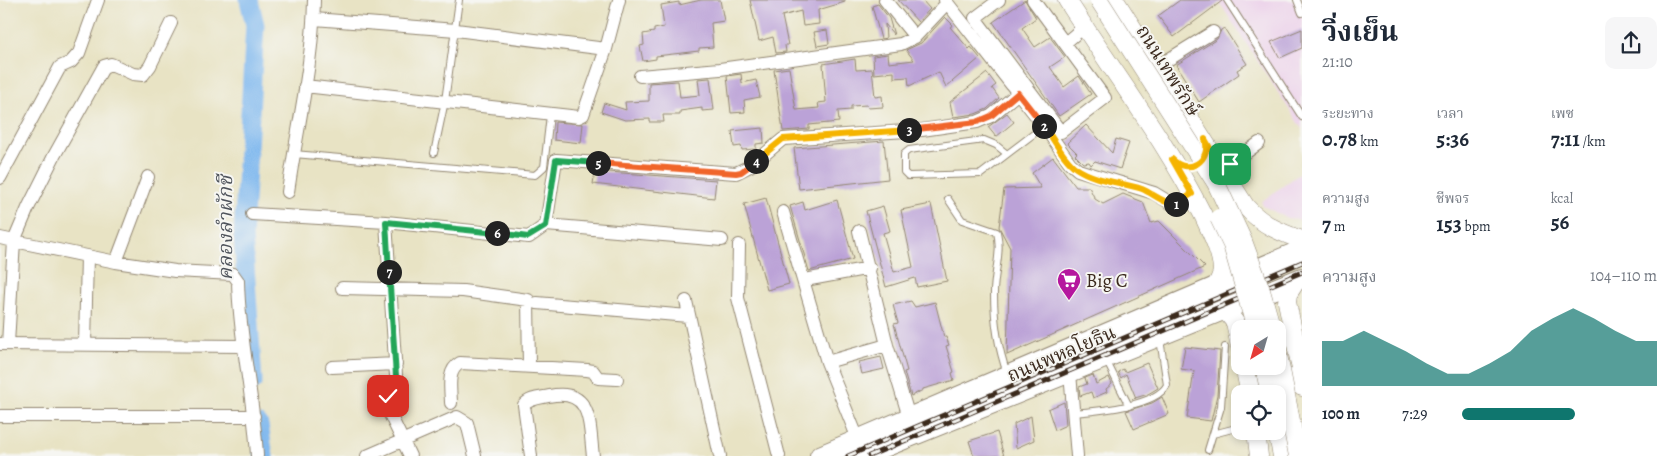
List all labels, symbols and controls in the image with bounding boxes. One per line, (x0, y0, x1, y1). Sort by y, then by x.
text: วิ่งเย็น (1322, 13, 1398, 51)
button: share (1605, 17, 1657, 69)
street label: ถนนเทพรักษ์ (1130, 20, 1207, 121)
text: 21:10 (1322, 51, 1353, 73)
text: ระยะทาง (1322, 104, 1374, 123)
text: เวลา (1436, 104, 1464, 123)
text: เพซ (1551, 104, 1574, 123)
pin: 2 (1032, 114, 1056, 138)
text: 2 (1041, 117, 1048, 136)
pin: 3 (896, 118, 922, 142)
text: 3 (906, 121, 913, 140)
text: 0.78 (1322, 125, 1357, 153)
text: 5:36 (1436, 125, 1469, 153)
text: 7:11 (1551, 125, 1580, 153)
text: km (1357, 132, 1379, 151)
text: /km (1580, 132, 1606, 151)
pin (1209, 143, 1251, 185)
pin: 4 (744, 148, 768, 174)
pin: 5 (586, 150, 610, 176)
icon: arrive (1216, 150, 1244, 178)
text: 4 (753, 152, 760, 171)
text: 5 (596, 154, 601, 173)
water label: คลองลำผักชี (212, 172, 239, 281)
text: ความสูง (1322, 189, 1370, 208)
text: ชีพจร (1436, 189, 1470, 208)
text: kcal (1551, 189, 1573, 208)
pin: 1 (1164, 192, 1188, 216)
text: 1 (1174, 195, 1179, 214)
text: 56 (1551, 208, 1569, 236)
text: 7 (1322, 210, 1331, 238)
text: 153 (1436, 210, 1462, 238)
text: m (1331, 217, 1345, 236)
text: bpm (1462, 217, 1491, 236)
pin: 6 (484, 220, 510, 246)
text: 6 (494, 224, 501, 243)
pin: 7 (376, 260, 402, 284)
text: 7 (387, 263, 392, 282)
text: 104–110 m (1590, 265, 1657, 287)
text: ความสูง (1322, 266, 1377, 288)
supermarket icon: Big C (1056, 267, 1082, 301)
place label: Big C (1086, 268, 1128, 294)
street label: ถนนพหลโยธิน (1002, 318, 1120, 388)
north arrow (1231, 320, 1286, 375)
map controls (1231, 320, 1286, 440)
pin (367, 375, 409, 417)
icon: check (374, 382, 402, 410)
button: locate (1231, 385, 1286, 440)
text: 100 m (1322, 403, 1360, 425)
text: 7:29 (1402, 403, 1427, 425)

